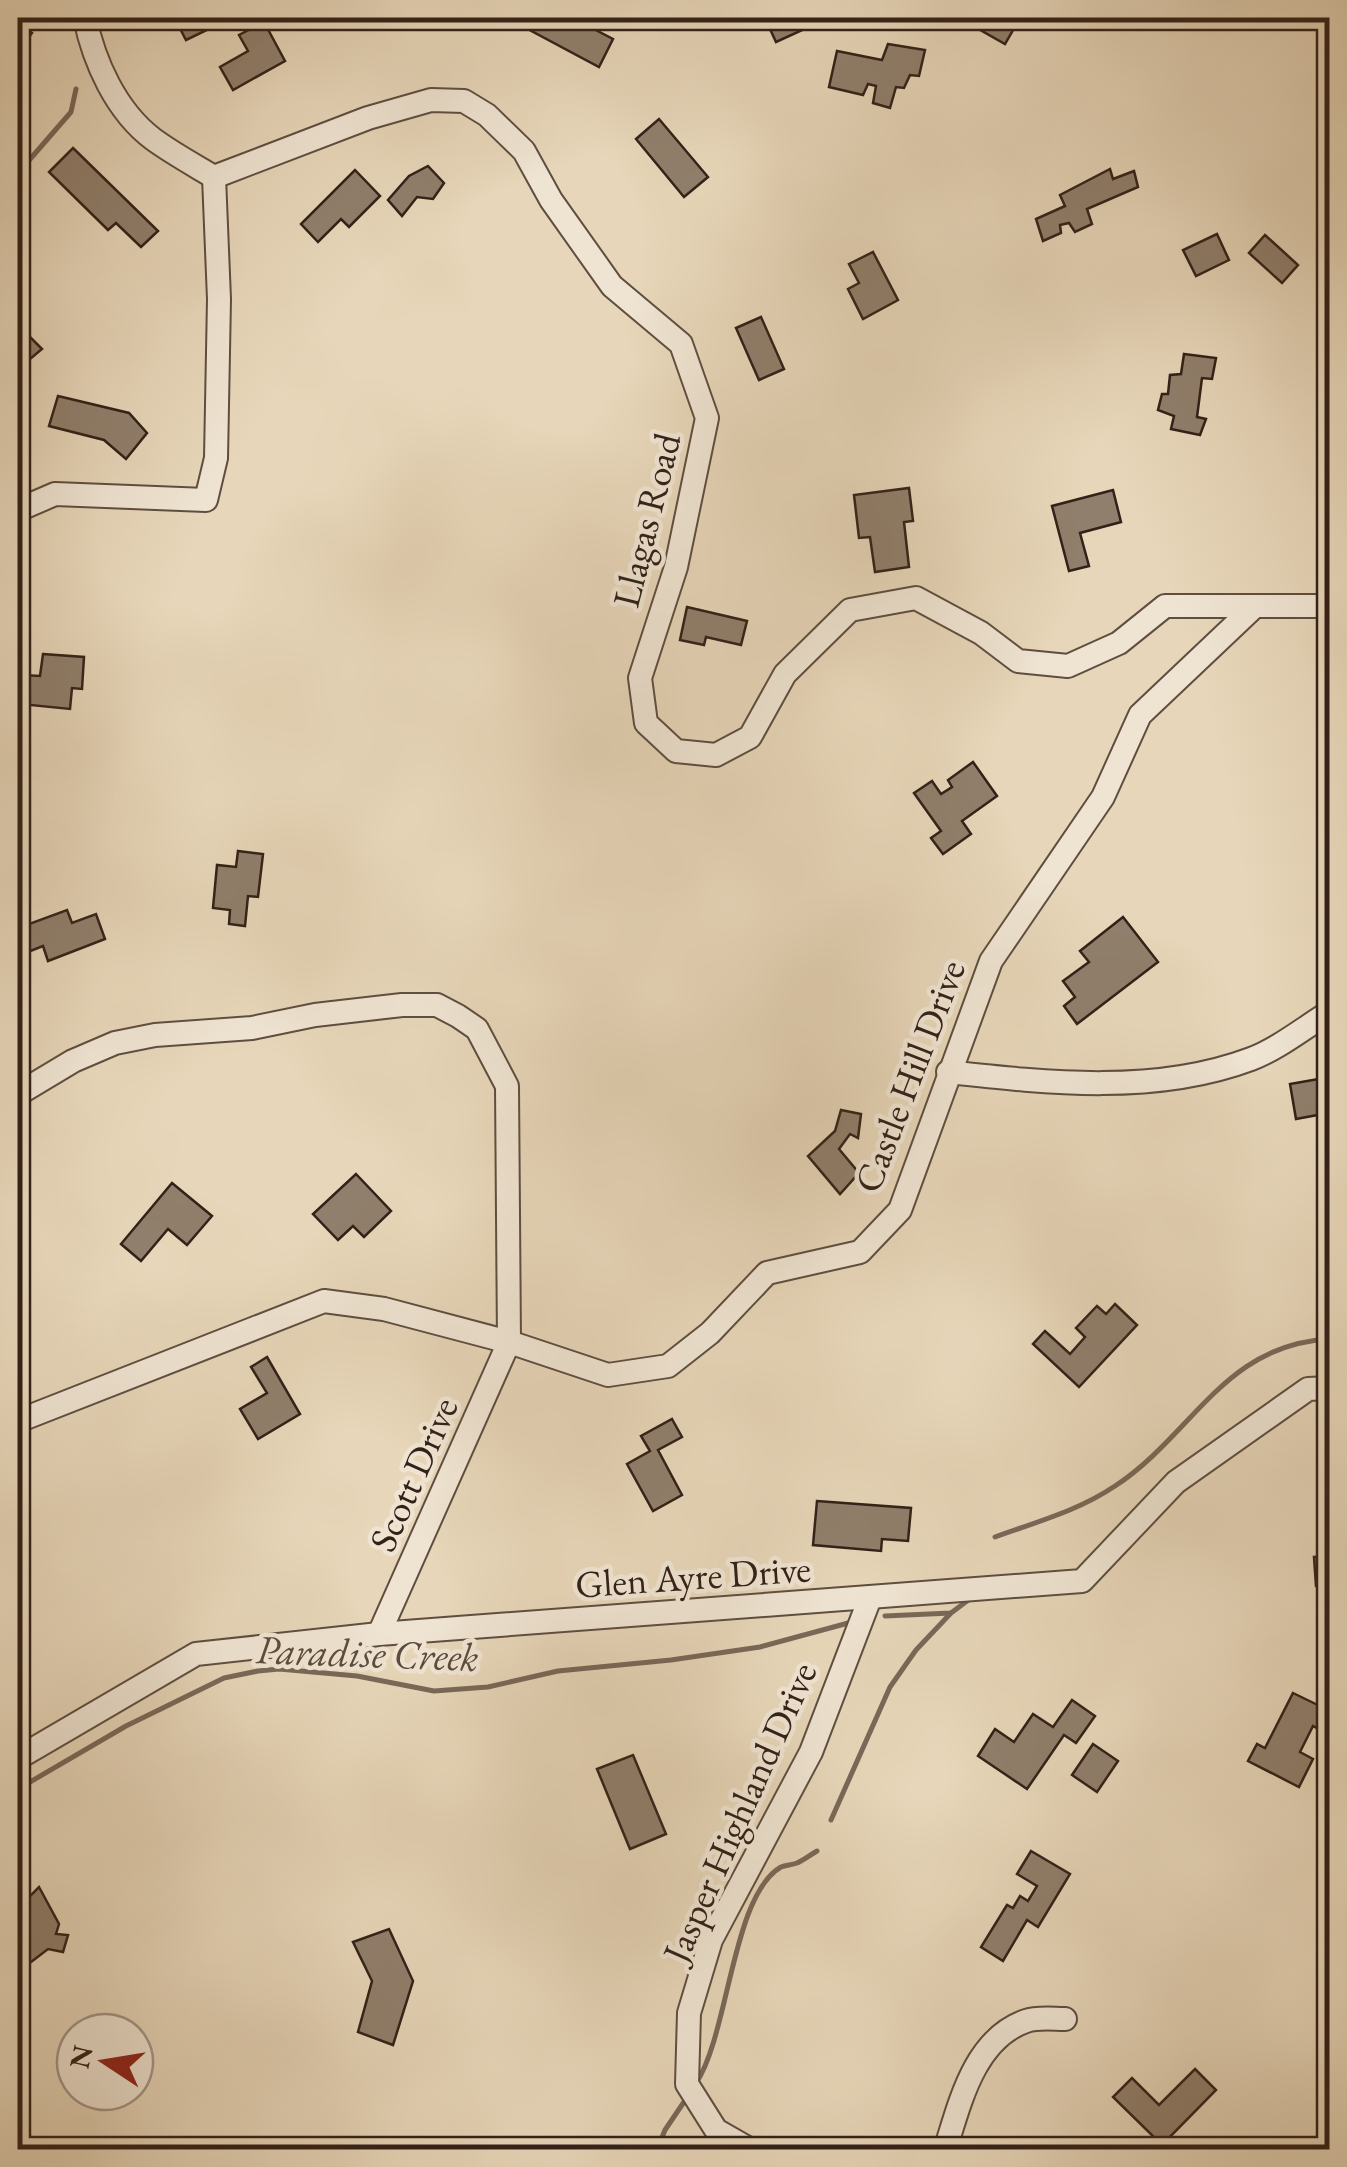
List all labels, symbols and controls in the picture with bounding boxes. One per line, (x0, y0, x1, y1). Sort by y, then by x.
street label: Llagas Road (601, 427, 691, 612)
street label: Castle Hill Drive (842, 953, 976, 1199)
street label: Scott Drive (357, 1389, 469, 1559)
street label: Glen Ayre Drive (574, 1543, 812, 1609)
water label: Paradise Creek (255, 1623, 479, 1683)
street label: Jasper Highland Drive (650, 1654, 827, 1973)
north arrow (55, 2012, 155, 2112)
text: N (61, 2042, 101, 2072)

